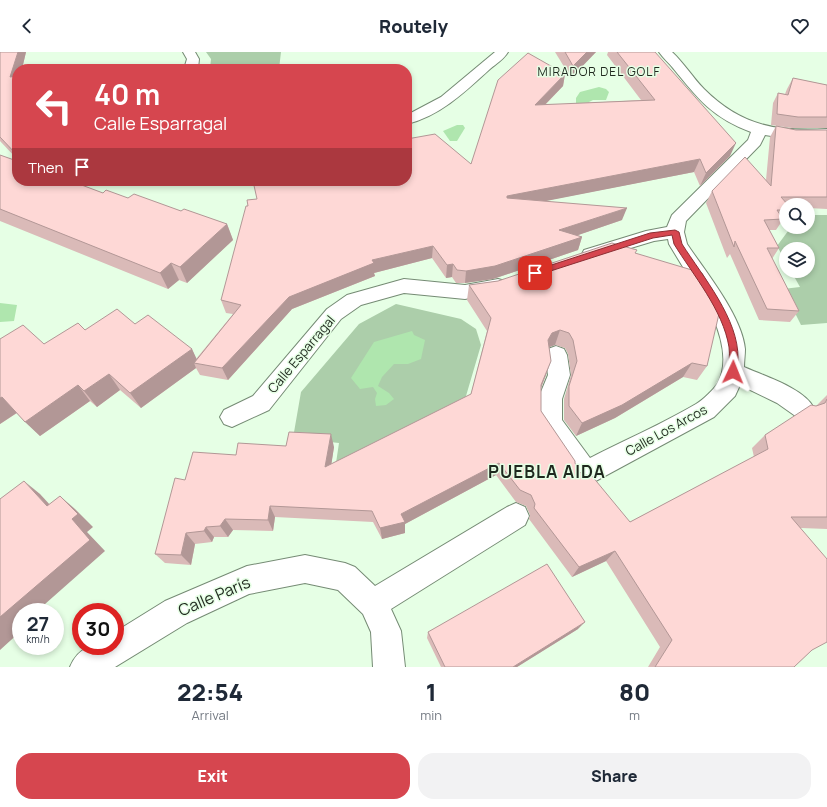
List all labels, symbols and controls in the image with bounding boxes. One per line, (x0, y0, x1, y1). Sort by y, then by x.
text: Routely (379, 14, 448, 38)
icon: back (16, 15, 38, 37)
icon: heart (789, 15, 811, 37)
district label: MIRADOR DEL GOLF (538, 63, 660, 80)
text: 40 m (94, 75, 160, 113)
icon: left (28, 80, 80, 132)
text: Calle Esparragal (94, 111, 227, 135)
icon: arrive (71, 156, 93, 178)
text: Then (28, 157, 63, 178)
map controls (779, 198, 815, 278)
button: search (779, 198, 815, 234)
button: layers (779, 242, 815, 278)
pin (518, 256, 552, 290)
icon: arrive (524, 262, 546, 284)
street label: Calle Esparragal (263, 311, 339, 397)
position arrow (712, 351, 754, 393)
street label: Calle Los Arcos (622, 400, 710, 460)
district label: PUEBLA AIDA (488, 460, 606, 483)
street label: Calle París (175, 571, 253, 621)
speed limit sign: 30 (72, 603, 124, 655)
text: 27 (27, 610, 49, 637)
text: km/h (26, 632, 50, 646)
text: 22:54 (177, 675, 243, 708)
text: 1 (426, 675, 437, 708)
text: 80 (619, 675, 650, 708)
text: Arrival (192, 706, 229, 724)
text: min (420, 706, 442, 724)
text: m (629, 706, 640, 724)
button: Exit (16, 753, 410, 799)
button: Share (418, 753, 811, 799)

